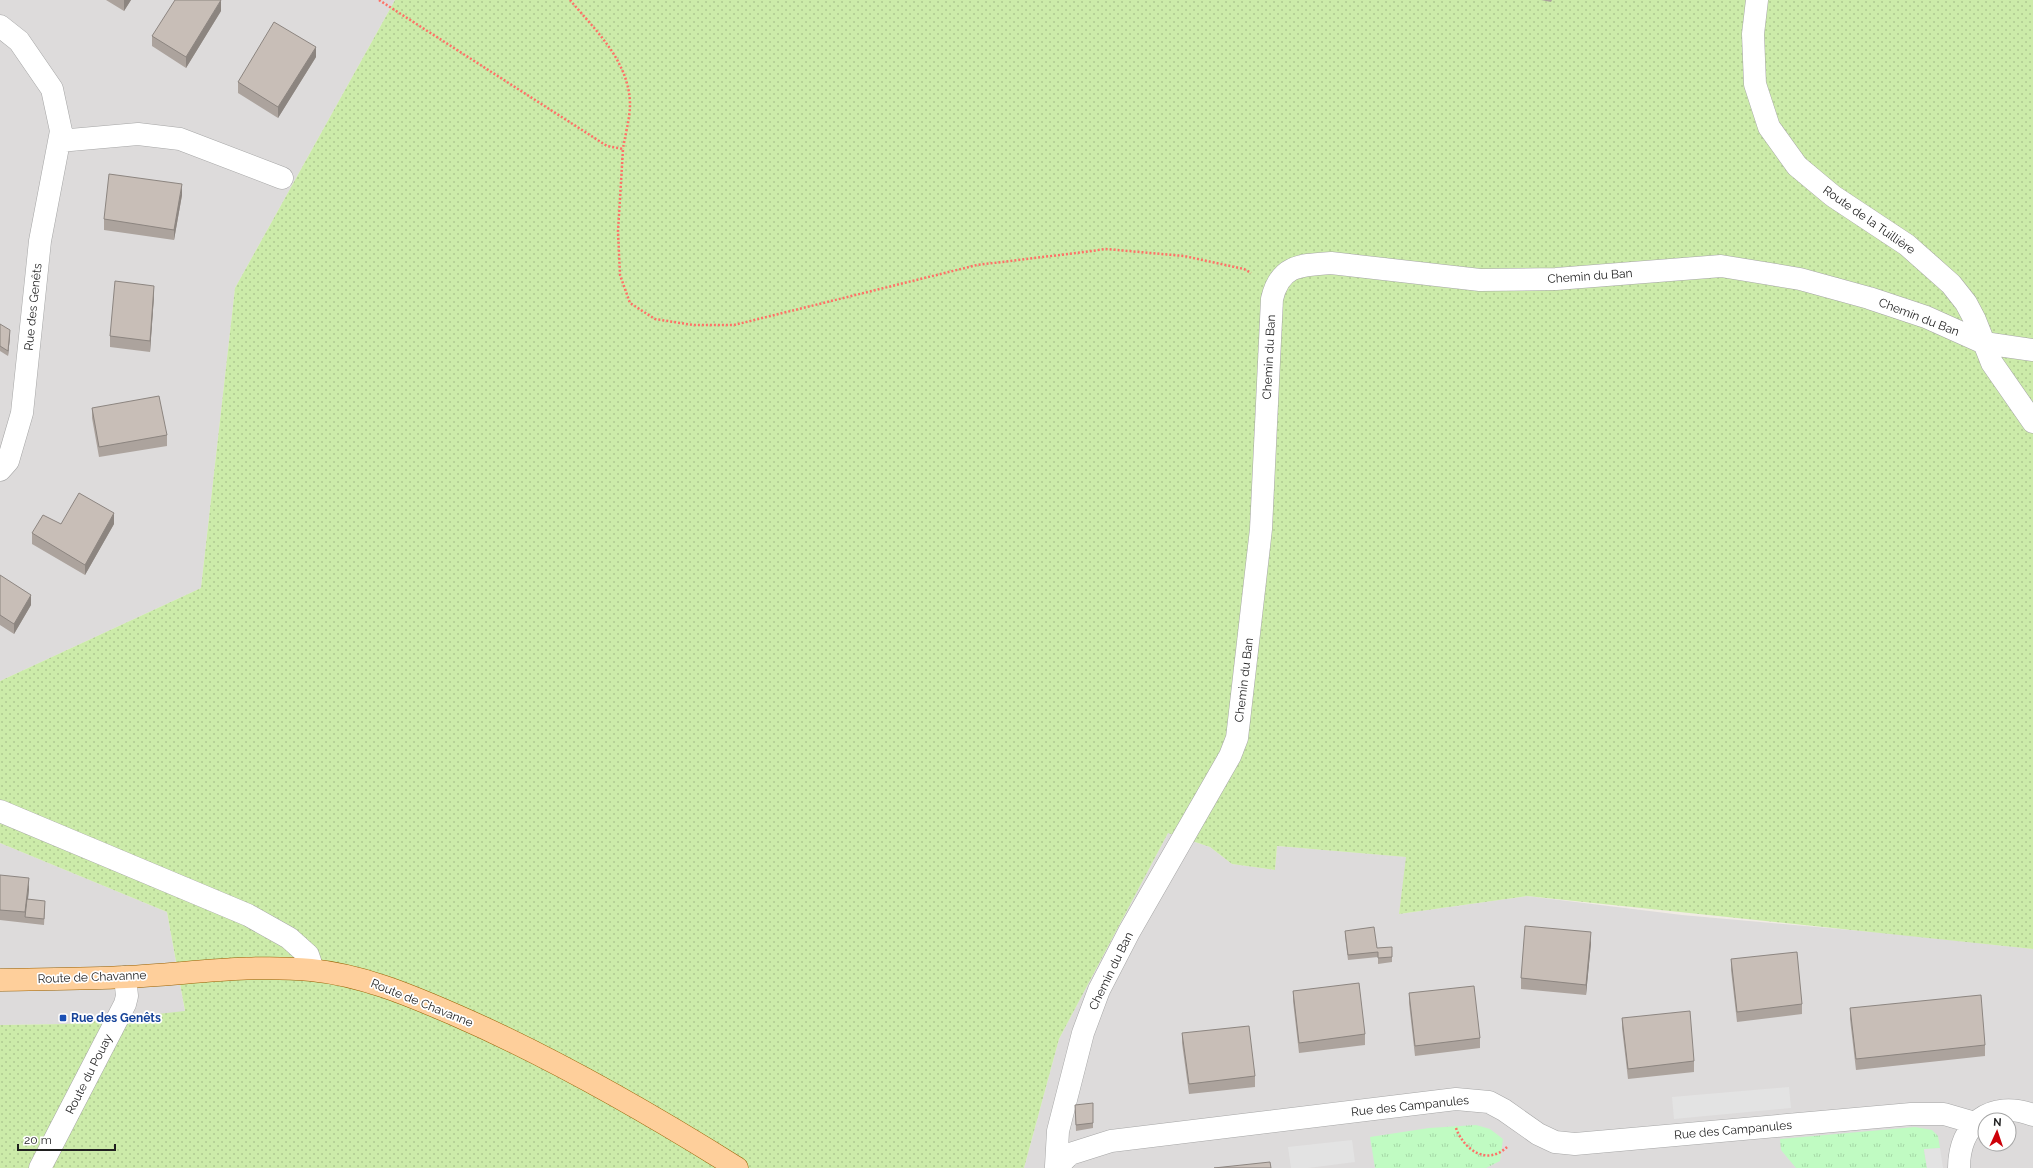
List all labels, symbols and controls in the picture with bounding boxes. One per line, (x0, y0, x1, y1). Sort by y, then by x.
street label: Route de la Tuillière (1820, 183, 1918, 257)
street label: Rue des Genêts (21, 262, 45, 351)
street label: Chemin du Ban (1547, 266, 1633, 286)
street label: Chemin du Ban (1877, 295, 1961, 339)
street label: Chemin du Ban (1260, 314, 1278, 400)
street label: Chemin du Ban (1232, 637, 1256, 723)
street label: Chemin du Ban (1086, 930, 1136, 1012)
street label: Route de Chavanne (37, 968, 147, 986)
street label: Route de Chavanne (369, 976, 475, 1030)
place label: Rue des Genêts (71, 1011, 161, 1025)
marker: Rue des Genêts (58, 1013, 68, 1023)
street label: Route du Pouay (63, 1031, 115, 1116)
street label: Rue des Campanules (1350, 1093, 1470, 1119)
north arrow (1977, 1112, 2017, 1152)
text: N (1993, 1116, 2002, 1129)
street label: Rue des Campanules (1673, 1118, 1793, 1142)
scale bar (18, 1126, 115, 1152)
text: 20 m (24, 1133, 52, 1147)

